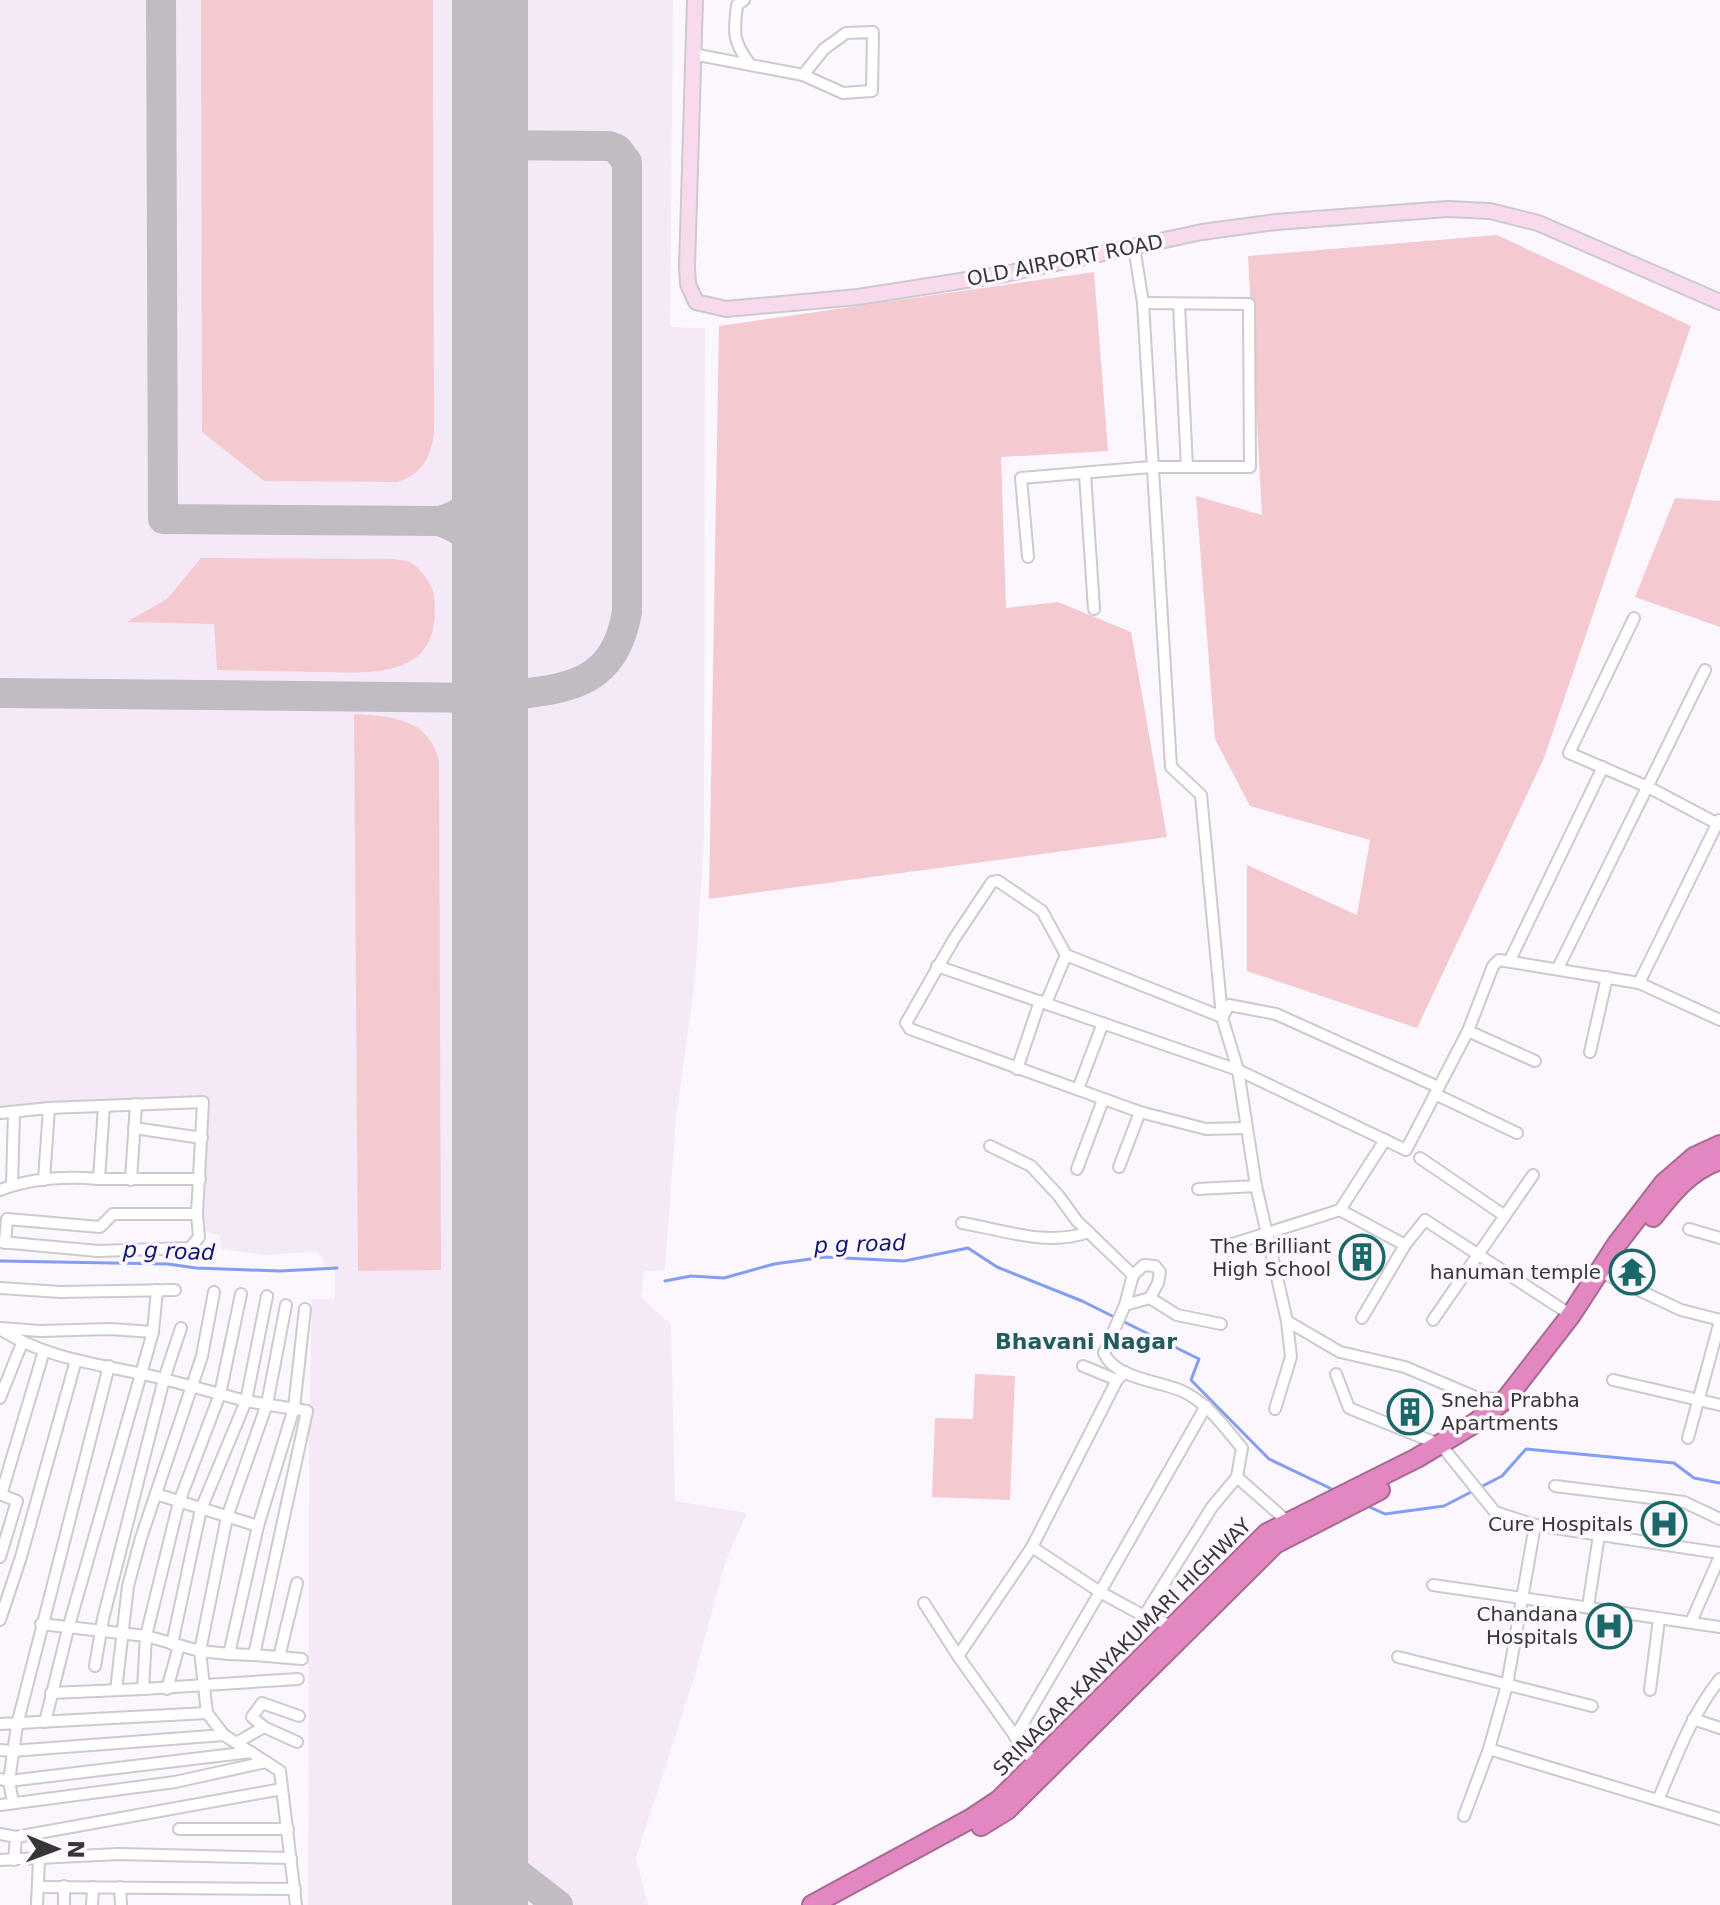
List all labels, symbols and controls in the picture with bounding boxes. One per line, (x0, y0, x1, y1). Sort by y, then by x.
street label: OLD AIRPORT ROAD (965, 229, 1165, 291)
water label: p g road (813, 1230, 907, 1258)
building icon: The Brilliant High School (1338, 1233, 1386, 1281)
place label: The Brilliant High School (1210, 1234, 1331, 1281)
water label: p g road (122, 1237, 216, 1265)
temple icon: hanuman temple (1608, 1248, 1656, 1296)
place label: hanuman temple (1430, 1260, 1601, 1284)
district label: Bhavani Nagar (995, 1329, 1177, 1354)
building icon: Sneha Prabha Apartments (1386, 1388, 1434, 1436)
place label: Sneha Prabha Apartments (1441, 1388, 1580, 1435)
hospital icon: Cure Hospitals (1640, 1500, 1688, 1548)
place label: Cure Hospitals (1488, 1512, 1633, 1536)
street label: SRINAGAR-KANYAKUMARI HIGHWAY (988, 1513, 1256, 1781)
place label: Chandana Hospitals (1477, 1602, 1578, 1649)
hospital icon: Chandana Hospitals (1585, 1602, 1633, 1650)
north arrow (16, 1809, 96, 1889)
text: N (63, 1840, 88, 1859)

